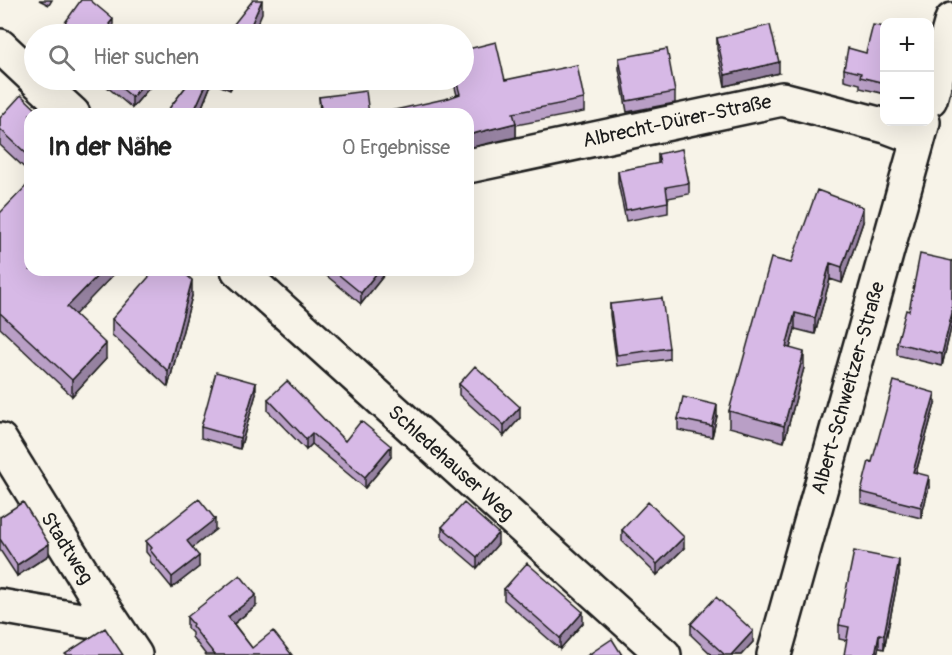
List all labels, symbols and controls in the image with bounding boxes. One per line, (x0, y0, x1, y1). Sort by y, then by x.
map controls (880, 18, 934, 126)
button: + (880, 18, 934, 72)
search box (24, 24, 474, 90)
icon: search (45, 41, 78, 74)
text: Hier suchen (93, 43, 199, 71)
button: − (880, 72, 934, 126)
street label: Albrecht-Dürer-Straße (580, 89, 774, 153)
text: In der Nähe (48, 131, 171, 163)
text: 0 Ergebnisse (342, 135, 450, 160)
street label: Albert-Schweitzer-Straße (806, 279, 890, 497)
street label: Schledehauser Weg (383, 400, 519, 526)
street label: Stadtweg (35, 507, 99, 589)

